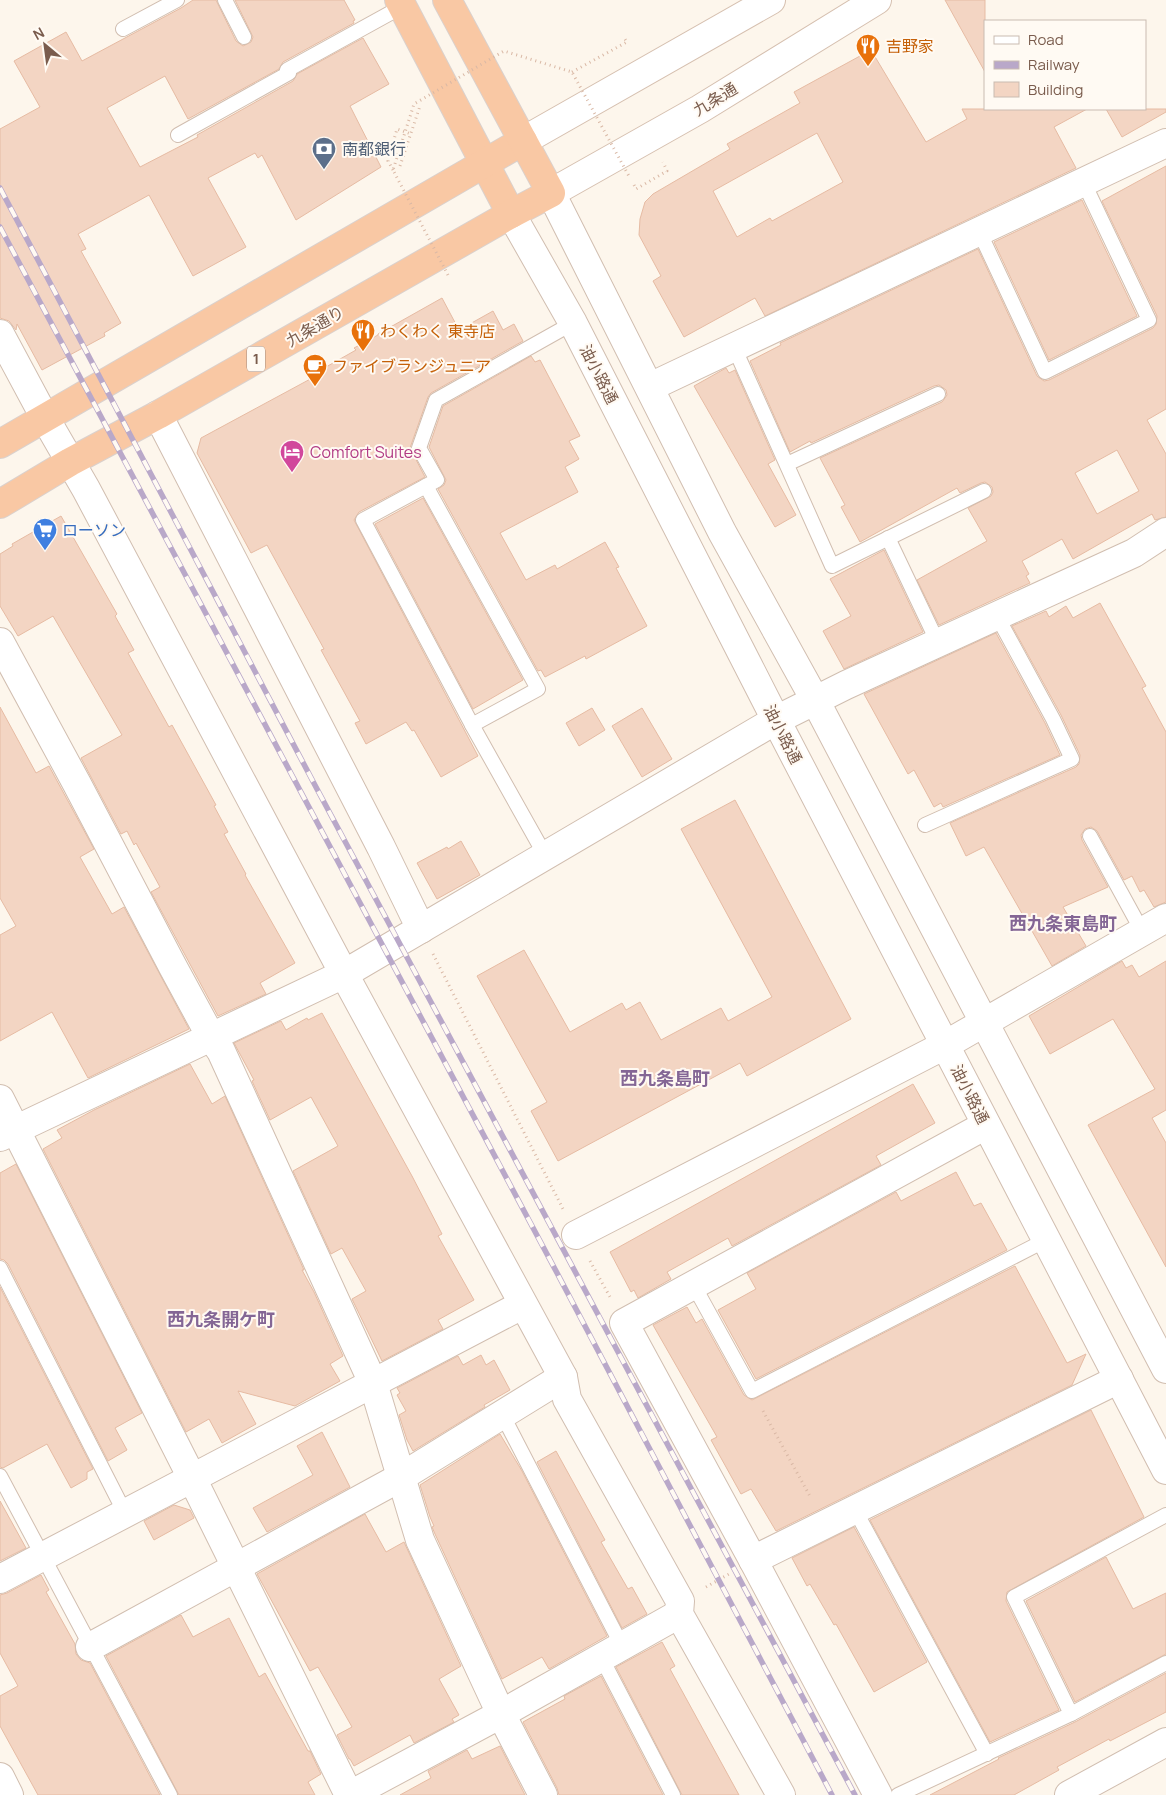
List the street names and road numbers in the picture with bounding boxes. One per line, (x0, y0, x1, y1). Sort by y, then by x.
street label: 九条通 (689, 77, 741, 121)
street label: 九条通り (282, 300, 348, 352)
street label: 油小路通 (575, 340, 623, 408)
road number: 1 (247, 346, 265, 372)
street label: 油小路通 (759, 700, 807, 768)
street label: 油小路通 (946, 1060, 994, 1128)

